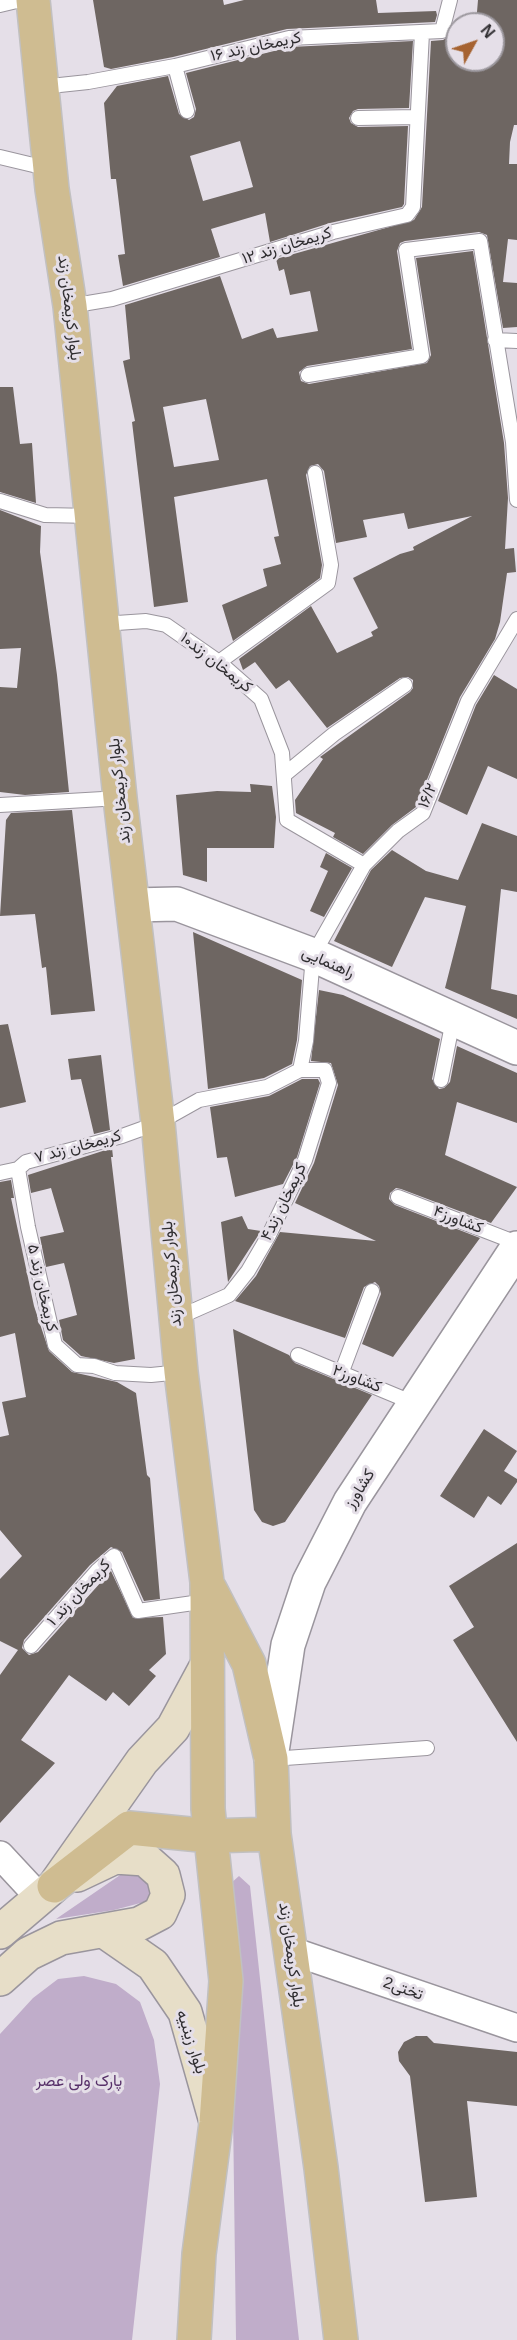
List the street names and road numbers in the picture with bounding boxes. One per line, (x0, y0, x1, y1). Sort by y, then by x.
street label: کریمخان زند ۱۶ (209, 28, 303, 66)
street label: کریمخان زند ۱۲ (240, 223, 334, 269)
street label: بلوار کریمخان زند (53, 254, 85, 362)
street label: کریمخان زند۱۰ (176, 629, 256, 697)
street label: بلوار کریمخان زند (105, 737, 135, 845)
street label: ۱۶/۲ (414, 781, 442, 811)
street label: راهنمایی (299, 943, 357, 983)
street label: کریمخان زند ۷ (32, 1126, 124, 1168)
street label: کریمخان زند۴ (257, 1160, 311, 1244)
street label: کشاورز۴ (430, 1202, 486, 1238)
street label: بلوار کریمخان زند (158, 1220, 186, 1328)
street label: کریمخان زند ۵ (23, 1242, 61, 1334)
street label: کشاورز۲ (330, 1361, 384, 1397)
street label: کشاورز (341, 1466, 379, 1512)
street label: کریمخان زند ۱ (43, 1556, 115, 1630)
street label: بلوار کریمخان زند (274, 1901, 308, 2009)
street label: 2تختی (381, 1973, 425, 2005)
street label: بلوار زینبیه (172, 2008, 210, 2076)

